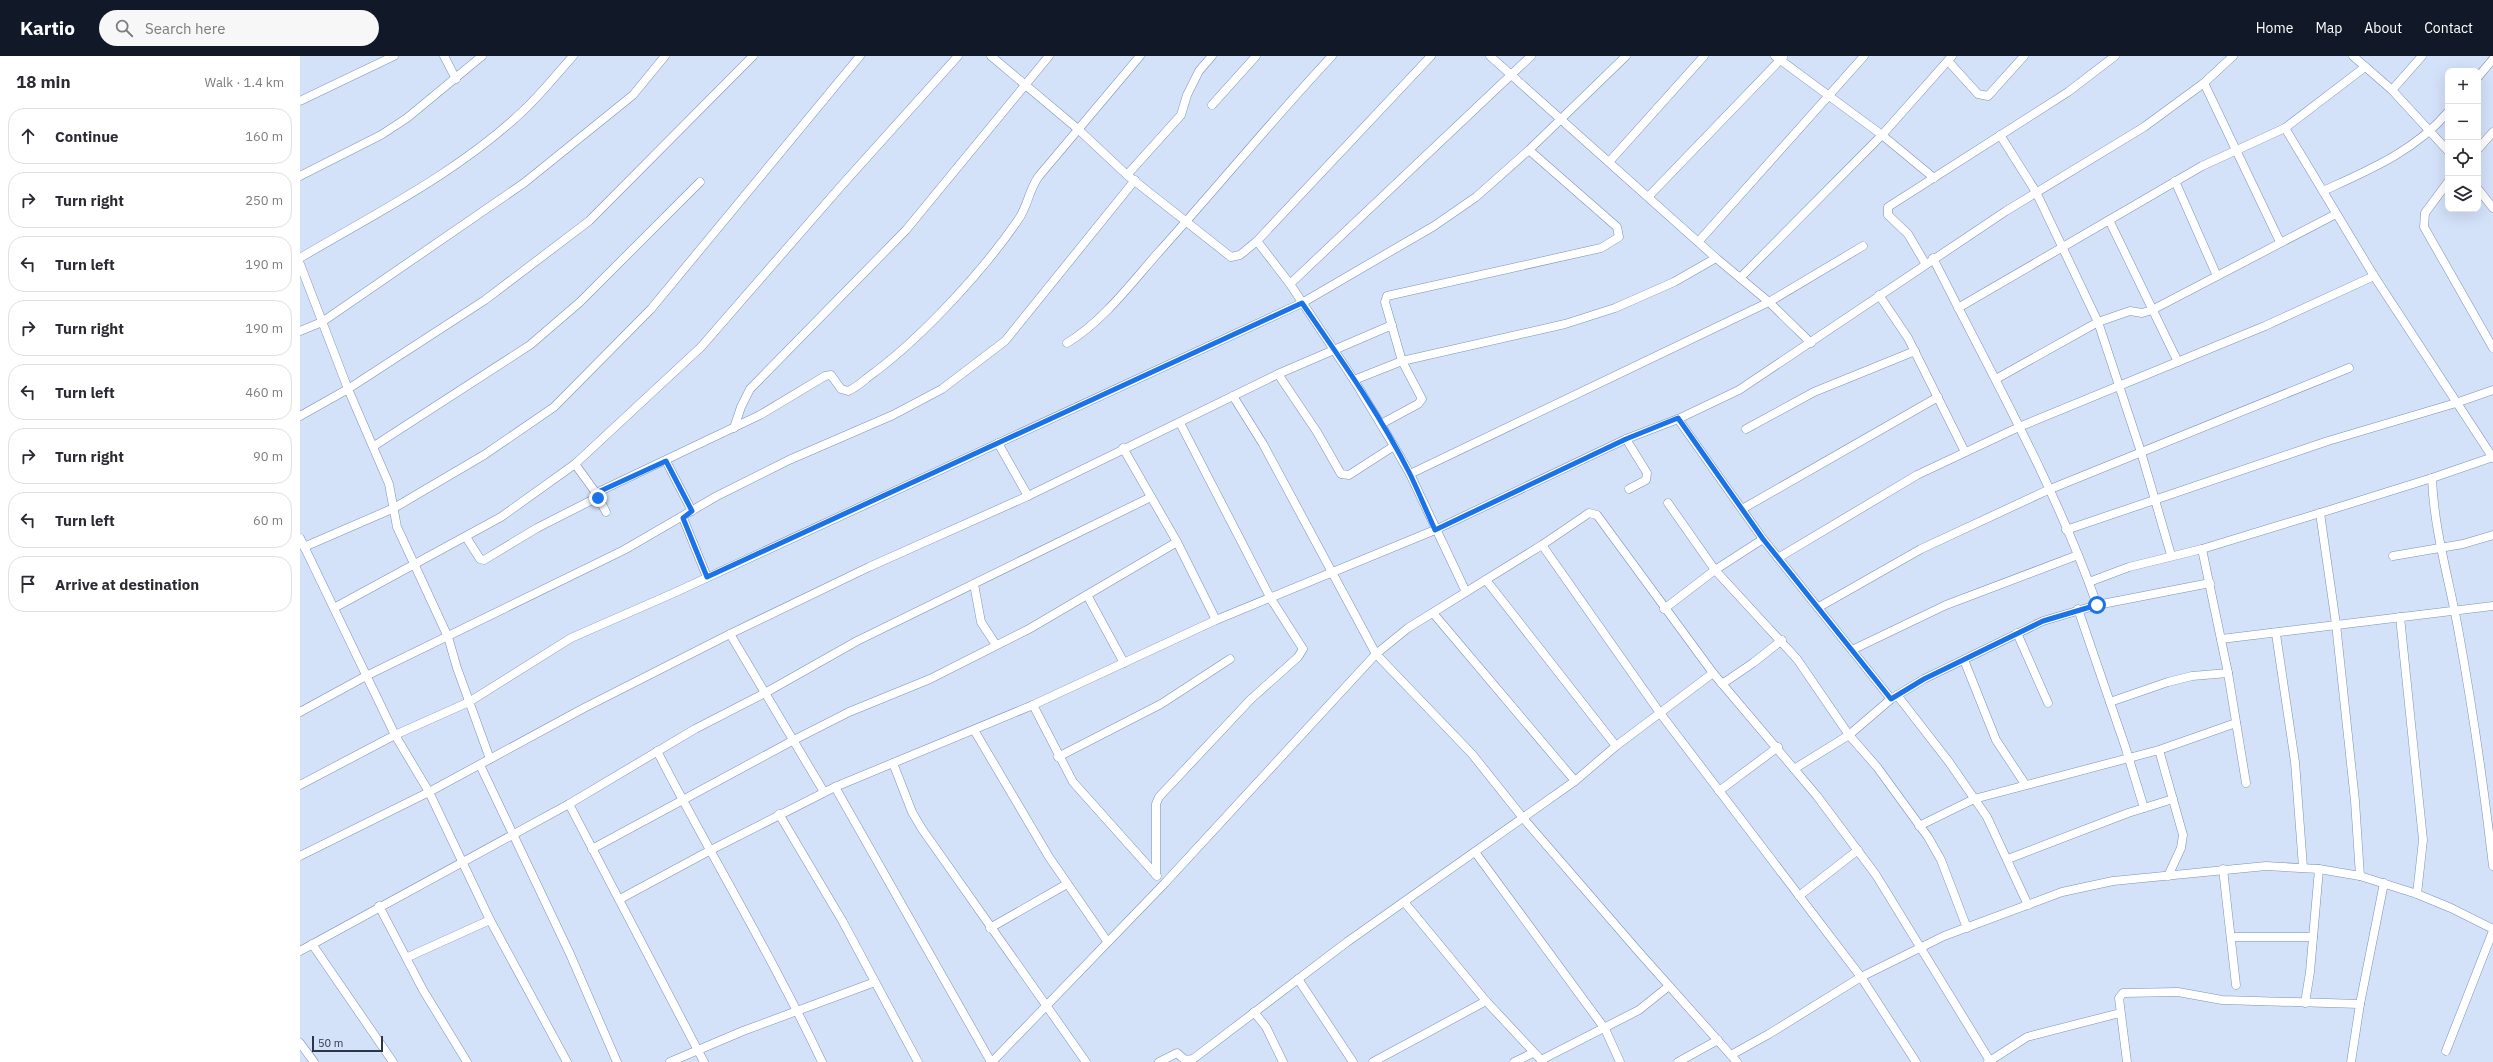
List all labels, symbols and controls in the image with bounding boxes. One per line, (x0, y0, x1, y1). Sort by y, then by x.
search box (99, 10, 379, 46)
text: Kartio (20, 16, 75, 40)
icon: search (113, 17, 135, 39)
text: Search here (145, 19, 225, 38)
text: Home (2256, 19, 2293, 37)
text: Map (2315, 19, 2342, 37)
text: About (2364, 19, 2402, 37)
text: Contact (2424, 19, 2473, 37)
map controls (2445, 68, 2481, 212)
button: + (2445, 68, 2481, 104)
text: 18 min (16, 71, 71, 93)
text: Walk · 1.4 km (204, 74, 284, 91)
button: − (2445, 104, 2481, 140)
icon: ahead (17, 125, 39, 147)
text: Continue (55, 127, 119, 146)
text: 160 m (245, 128, 283, 145)
button: locate (2445, 140, 2481, 176)
button: layers (2445, 176, 2481, 212)
icon: right (17, 189, 39, 211)
text: Turn right (55, 191, 124, 210)
text: 250 m (245, 192, 283, 209)
icon: left (17, 253, 39, 275)
text: Turn left (55, 255, 115, 274)
text: 190 m (245, 256, 283, 273)
icon: right (17, 317, 39, 339)
text: Turn right (55, 319, 124, 338)
text: 190 m (245, 320, 283, 337)
icon: left (17, 381, 39, 403)
text: Turn left (55, 383, 115, 402)
text: 460 m (245, 384, 283, 401)
icon: right (17, 445, 39, 467)
text: Turn right (55, 447, 124, 466)
text: 90 m (253, 448, 283, 465)
route end (589, 489, 607, 507)
icon: left (17, 509, 39, 531)
text: Turn left (55, 511, 115, 530)
text: 60 m (253, 512, 283, 529)
icon: arrive (17, 573, 39, 595)
text: Arrive at destination (55, 575, 199, 594)
route start (2088, 596, 2106, 614)
scale bar (312, 1034, 383, 1053)
text: 50 m (318, 1036, 343, 1050)

